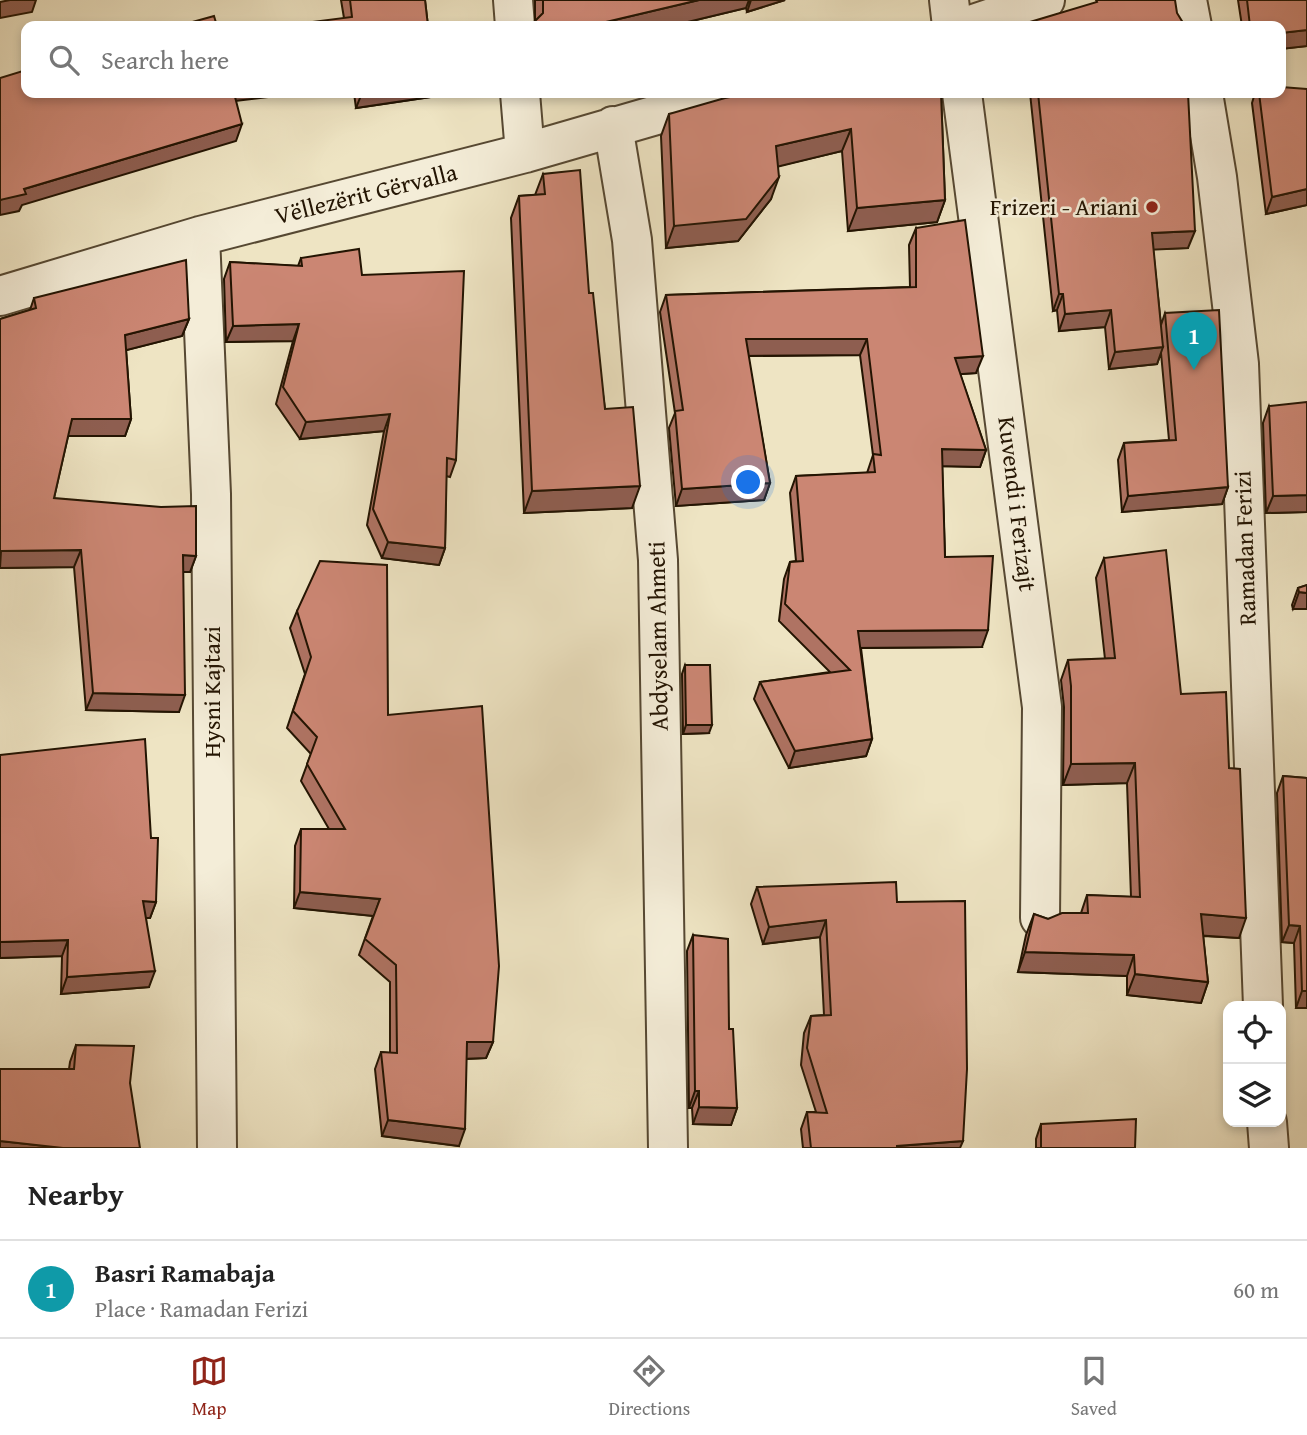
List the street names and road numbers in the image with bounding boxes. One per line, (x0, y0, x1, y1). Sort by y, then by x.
street label: Vëllezërit Gërvalla (271, 154, 461, 233)
street label: Kuvendi i Ferizajt (989, 415, 1046, 594)
street label: Ramadan Ferizi (1224, 470, 1265, 626)
street label: Abdyselam Ahmeti (638, 541, 677, 731)
street label: Hysni Kajtazi (194, 626, 229, 758)

